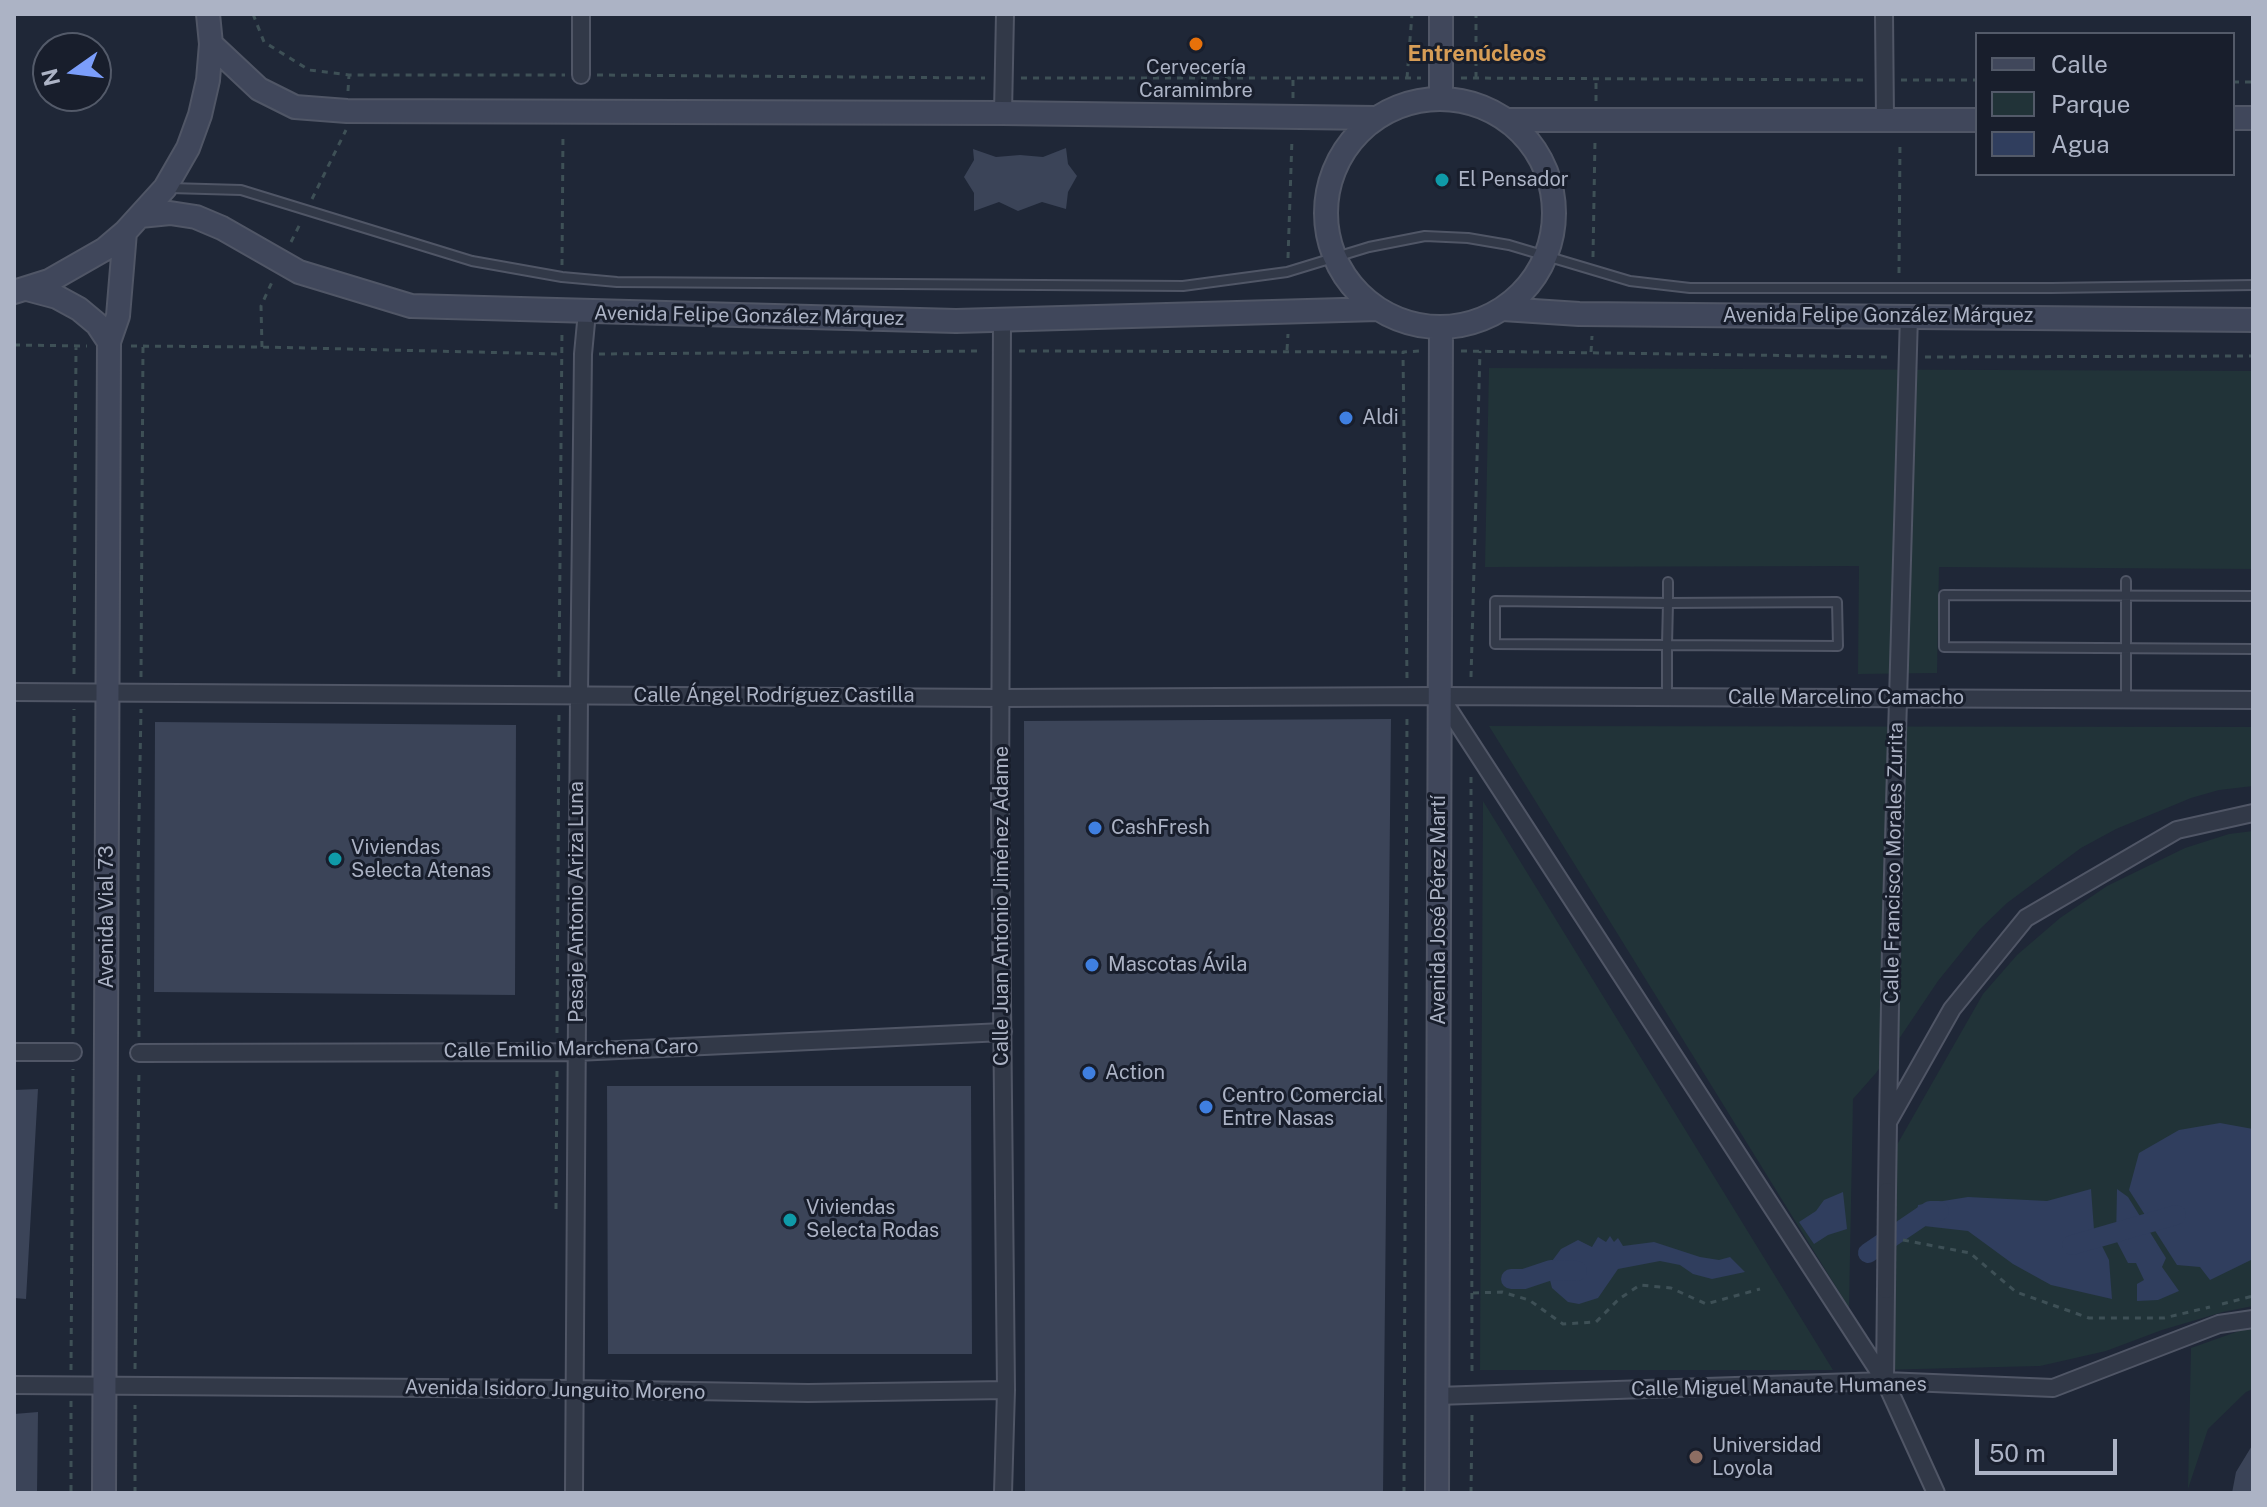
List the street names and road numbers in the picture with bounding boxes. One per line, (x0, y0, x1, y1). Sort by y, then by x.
street label: Avenida Felipe González Márquez (594, 301, 904, 331)
street label: Avenida Felipe González Márquez (1723, 304, 2033, 328)
street label: Calle Ángel Rodríguez Castilla (634, 684, 914, 708)
street label: Calle Marcelino Camacho (1728, 686, 1964, 710)
street label: Calle Francisco Morales Zurita (1880, 722, 1908, 1004)
street label: Calle Juan Antonio Jiménez Adame (990, 746, 1014, 1066)
street label: Pasaje Antonio Ariza Luna (565, 781, 589, 1023)
street label: Avenida José Pérez Martí (1427, 795, 1451, 1025)
street label: Avenida Vial 73 (95, 845, 119, 989)
street label: Calle Emilio Marchena Caro (443, 1035, 699, 1063)
street label: Calle Miguel Manaute Humanes (1631, 1372, 1927, 1402)
street label: Avenida Isidoro Junguito Moreno (404, 1375, 706, 1405)

